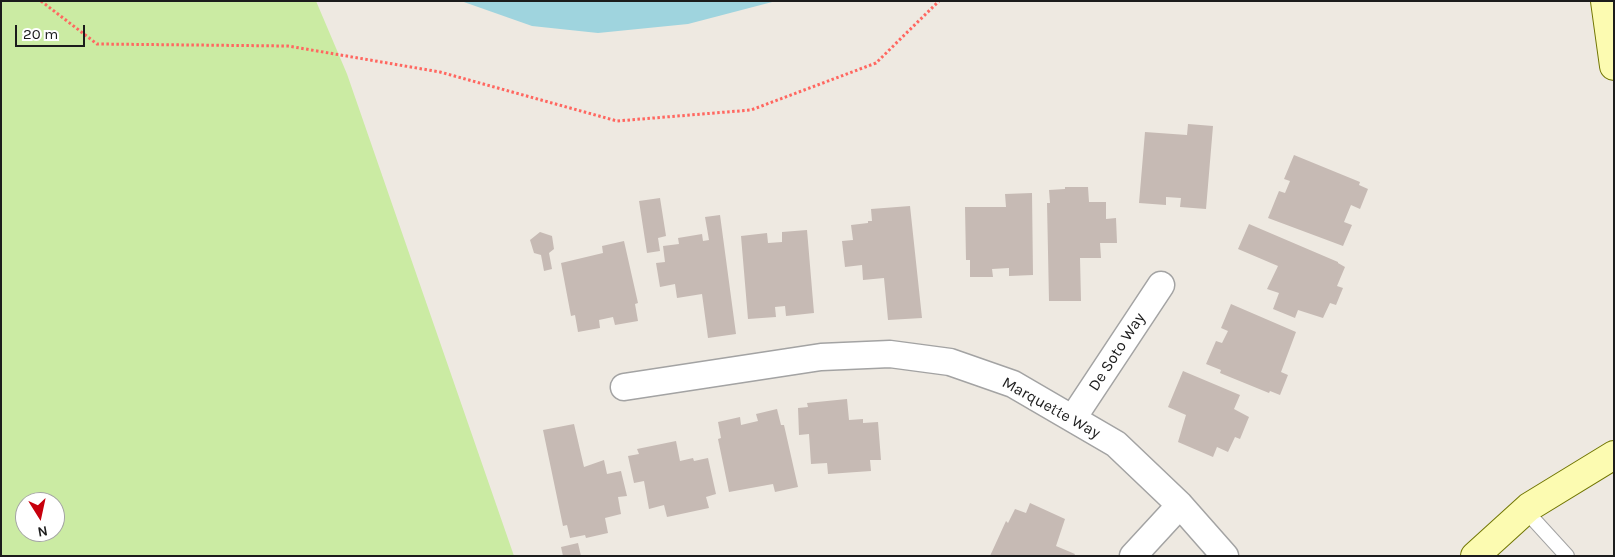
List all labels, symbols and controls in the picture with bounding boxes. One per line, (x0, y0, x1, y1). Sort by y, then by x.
scale bar (18, 15, 88, 47)
text: 20 m (23, 25, 58, 43)
street label: De Soto Way (1085, 309, 1149, 395)
street label: Marquette Way (998, 373, 1104, 443)
north arrow (15, 492, 65, 542)
text: N (36, 522, 49, 541)

